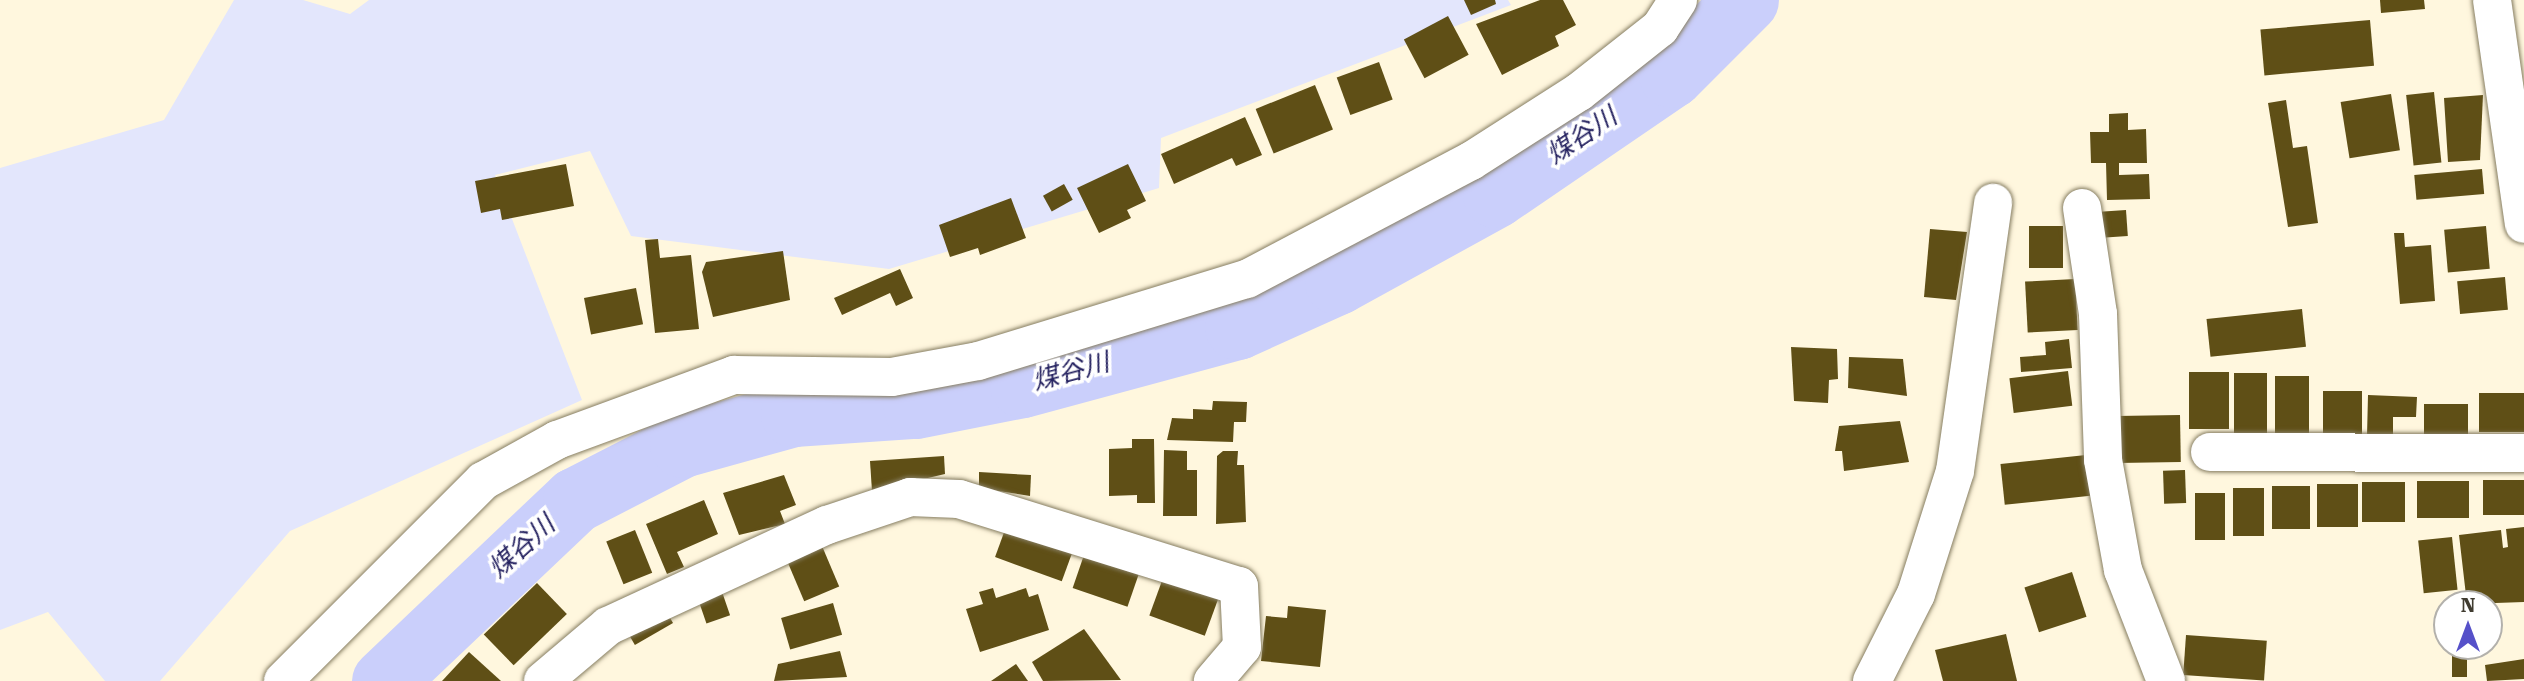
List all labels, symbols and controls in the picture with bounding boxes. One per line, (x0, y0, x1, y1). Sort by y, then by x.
water label: 煤谷川 (1541, 101, 1623, 171)
water label: 煤谷川 (1029, 347, 1113, 397)
water label: 煤谷川 (483, 509, 561, 585)
north arrow (2433, 590, 2503, 660)
text: N (2461, 594, 2475, 617)

